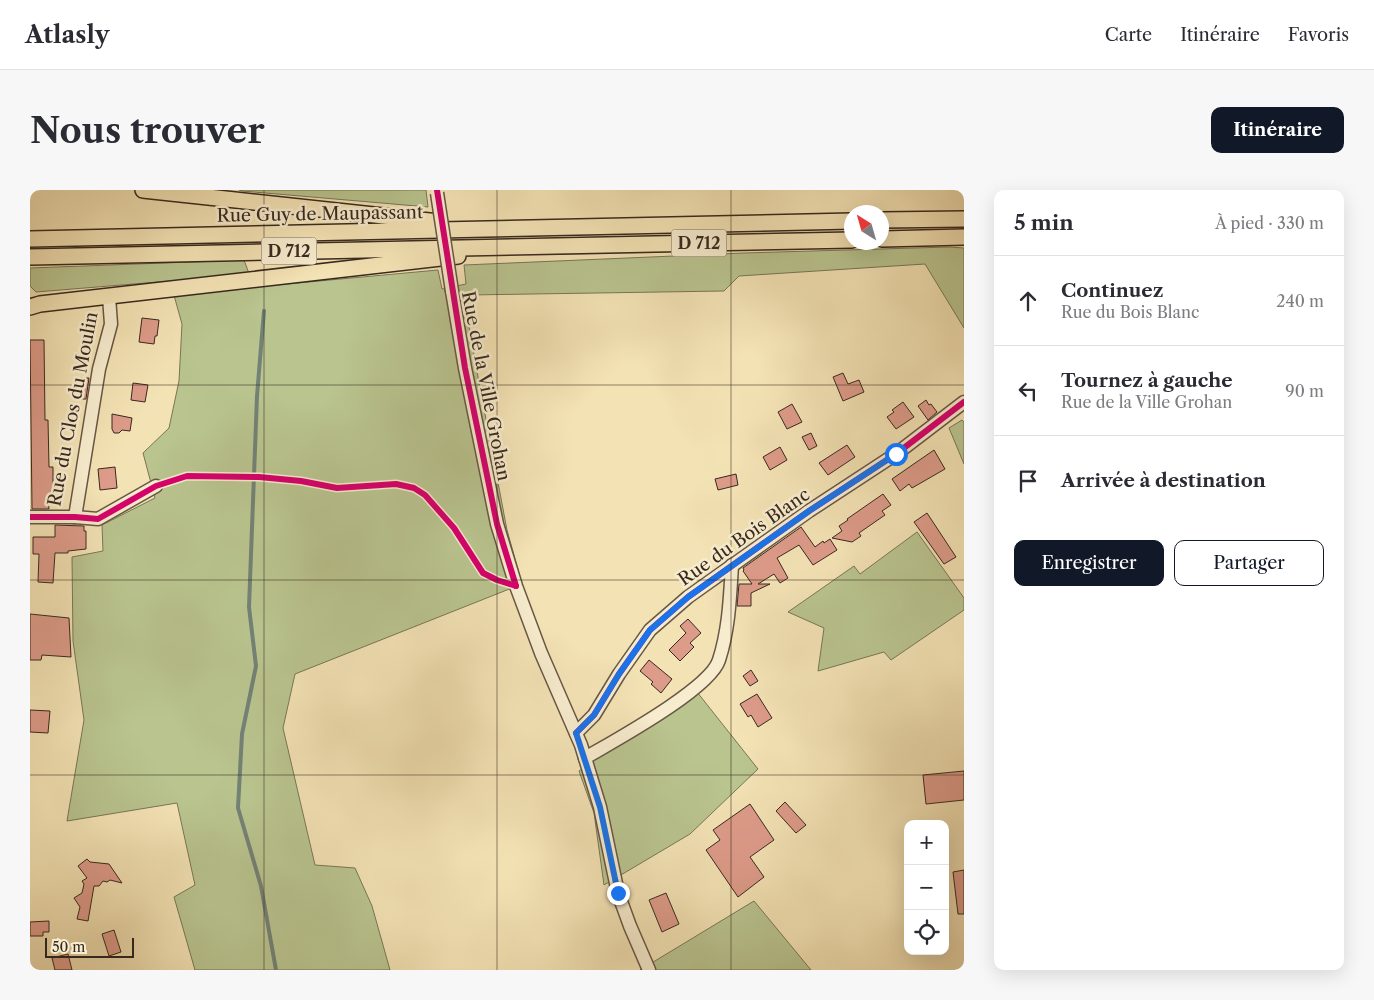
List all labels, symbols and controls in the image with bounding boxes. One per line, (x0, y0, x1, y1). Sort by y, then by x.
text: Atlasly (25, 20, 109, 49)
text: Carte (1105, 24, 1152, 46)
text: Itinéraire (1180, 24, 1260, 46)
text: Favoris (1288, 24, 1349, 46)
button: Itinéraire (1211, 107, 1344, 153)
text: Nous trouver (30, 109, 265, 152)
street label: Rue Guy de Maupassant (216, 201, 424, 227)
north arrow (844, 205, 889, 250)
text: 5 min (1014, 210, 1074, 235)
text: À pied · 330 m (1215, 213, 1324, 233)
road number: D 712 (672, 230, 726, 256)
road number: D 712 (262, 238, 316, 264)
text: Continuez (1061, 279, 1163, 302)
icon: ahead (1014, 287, 1042, 315)
street label: Rue de la Ville Grohan (457, 289, 515, 483)
text: 240 m (1276, 291, 1324, 311)
text: Rue du Bois Blanc (1061, 302, 1199, 322)
street label: Rue du Clos du Moulin (43, 310, 103, 508)
text: Tournez à gauche (1061, 369, 1233, 392)
icon: left (1014, 377, 1042, 405)
text: 90 m (1285, 381, 1324, 401)
text: Rue de la Ville Grohan (1061, 392, 1232, 412)
route start (885, 443, 908, 466)
icon: arrive (1014, 467, 1042, 495)
text: Arrivée à destination (1061, 469, 1266, 492)
street label: Rue du Bois Blanc (674, 483, 814, 591)
button: Enregistrer (1014, 540, 1164, 586)
button: Partager (1174, 540, 1324, 586)
map controls (904, 820, 949, 955)
button: + (904, 820, 949, 865)
button: − (904, 865, 949, 910)
route end (607, 882, 630, 905)
button: locate (904, 910, 949, 955)
scale bar (45, 935, 134, 958)
text: 50 m (52, 938, 85, 956)

